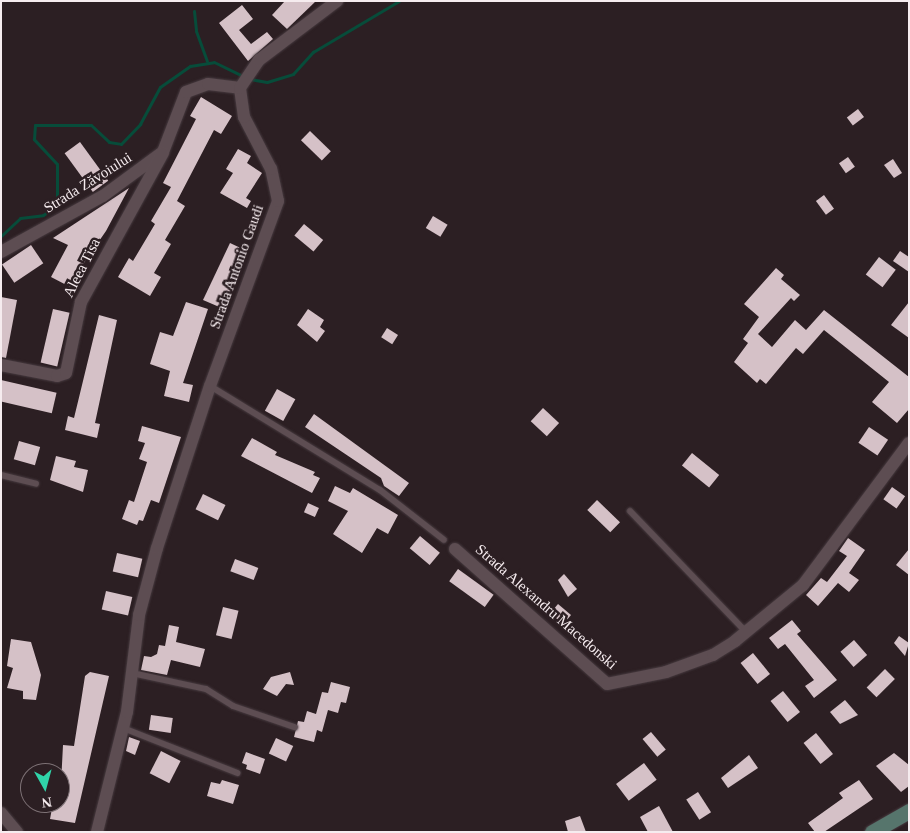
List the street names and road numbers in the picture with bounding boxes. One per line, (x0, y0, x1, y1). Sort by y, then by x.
street label: Strada Zăvoiului (41, 149, 135, 217)
street label: Strada Antonio Gaudi (206, 202, 268, 332)
street label: Aleea Tisa (59, 235, 105, 301)
street label: Strada Alexandru Macedonski (471, 540, 621, 674)

